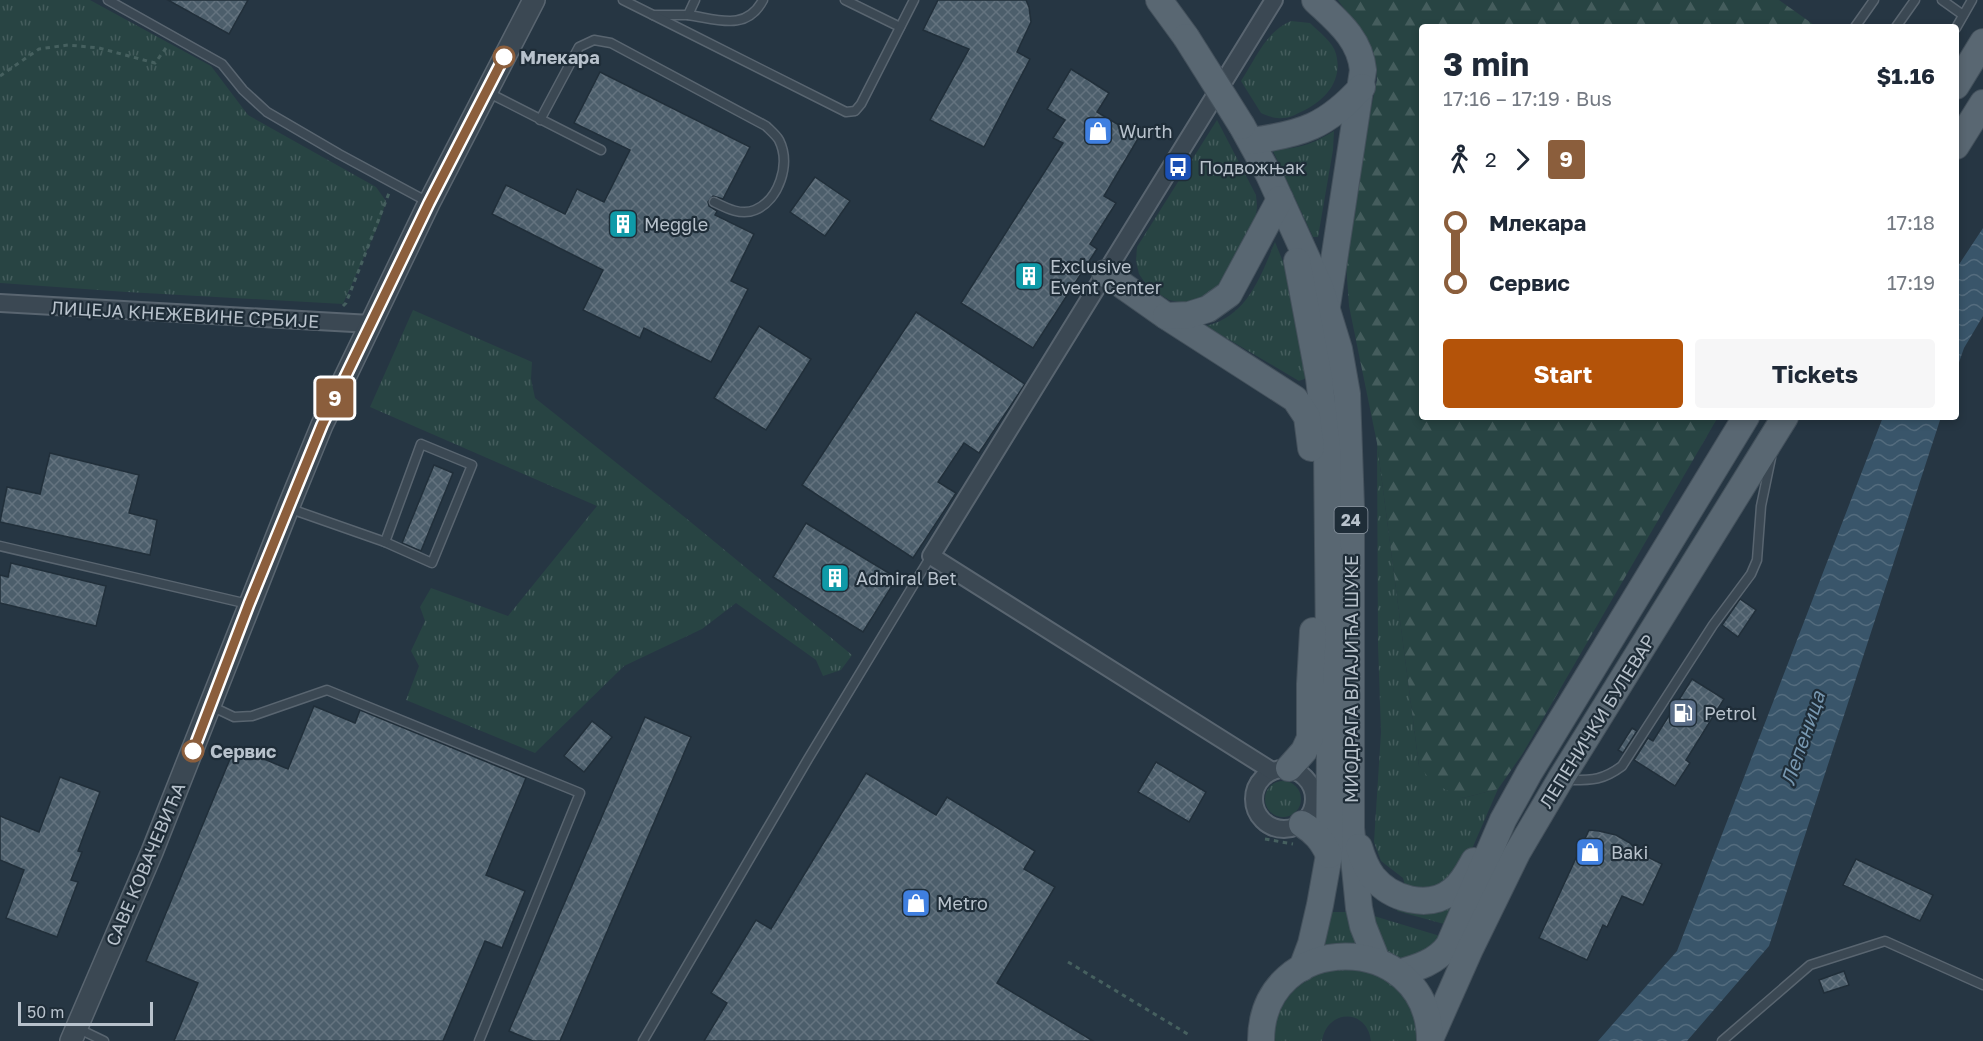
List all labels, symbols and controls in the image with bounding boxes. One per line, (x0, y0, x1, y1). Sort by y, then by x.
text: 3 min (1443, 44, 1529, 83)
marker: Млекара (493, 46, 515, 68)
place label: Млекара (520, 46, 600, 68)
text: $1.16 (1877, 62, 1935, 89)
text: 17:16 – 17:19 · Bus (1443, 86, 1612, 110)
shop icon: Wurth (1082, 115, 1114, 147)
place label: Wurth (1119, 120, 1172, 142)
icon: walk (1443, 143, 1476, 176)
icon: forward (1506, 143, 1539, 176)
text: 9 (1560, 146, 1573, 172)
text: 2 (1485, 147, 1497, 171)
bus stop icon: Подвожњак (1162, 151, 1194, 183)
place label: Подвожњак (1199, 156, 1305, 178)
building icon: Meggle (607, 208, 639, 240)
text: Млекара (1489, 209, 1586, 236)
text: 17:18 (1887, 210, 1935, 234)
place label: Meggle (644, 213, 708, 235)
place label: Exclusive Event Center (1050, 255, 1162, 298)
building icon: Exclusive Event Center (1013, 260, 1045, 292)
text: Сервис (1489, 269, 1570, 296)
text: 17:19 (1887, 270, 1935, 294)
street label: ЛИЦЕЈА КНЕЖЕВИНЕ СРБИЈЕ (50, 296, 320, 332)
button: Start (1443, 339, 1683, 408)
button: Tickets (1695, 339, 1935, 408)
line badge: 9 (316, 378, 354, 418)
text: 9 (328, 385, 342, 411)
road number: 24 (1334, 507, 1368, 533)
street label: МИОДРАГА ВЛАЈИЋА ШУКЕ (1340, 555, 1362, 803)
building icon: Admiral Bet (819, 562, 851, 594)
place label: Admiral Bet (856, 567, 957, 589)
street label: ЛЕПЕНИЧКИ БУЛЕВАР (1535, 630, 1659, 812)
water label: Лепеница (1775, 687, 1829, 788)
fuel station icon: Petrol (1667, 697, 1699, 729)
place label: Petrol (1704, 702, 1757, 724)
marker: Сервис (182, 740, 204, 762)
place label: Сервис (210, 740, 276, 762)
street label: САВЕ КОВАЧЕВИЋА (101, 779, 189, 949)
shop icon: Baki (1574, 836, 1606, 868)
place label: Baki (1611, 841, 1648, 863)
shop icon: Metro (900, 887, 932, 919)
place label: Metro (937, 892, 988, 914)
scale bar (18, 999, 153, 1026)
text: 50 m (27, 1002, 64, 1022)

